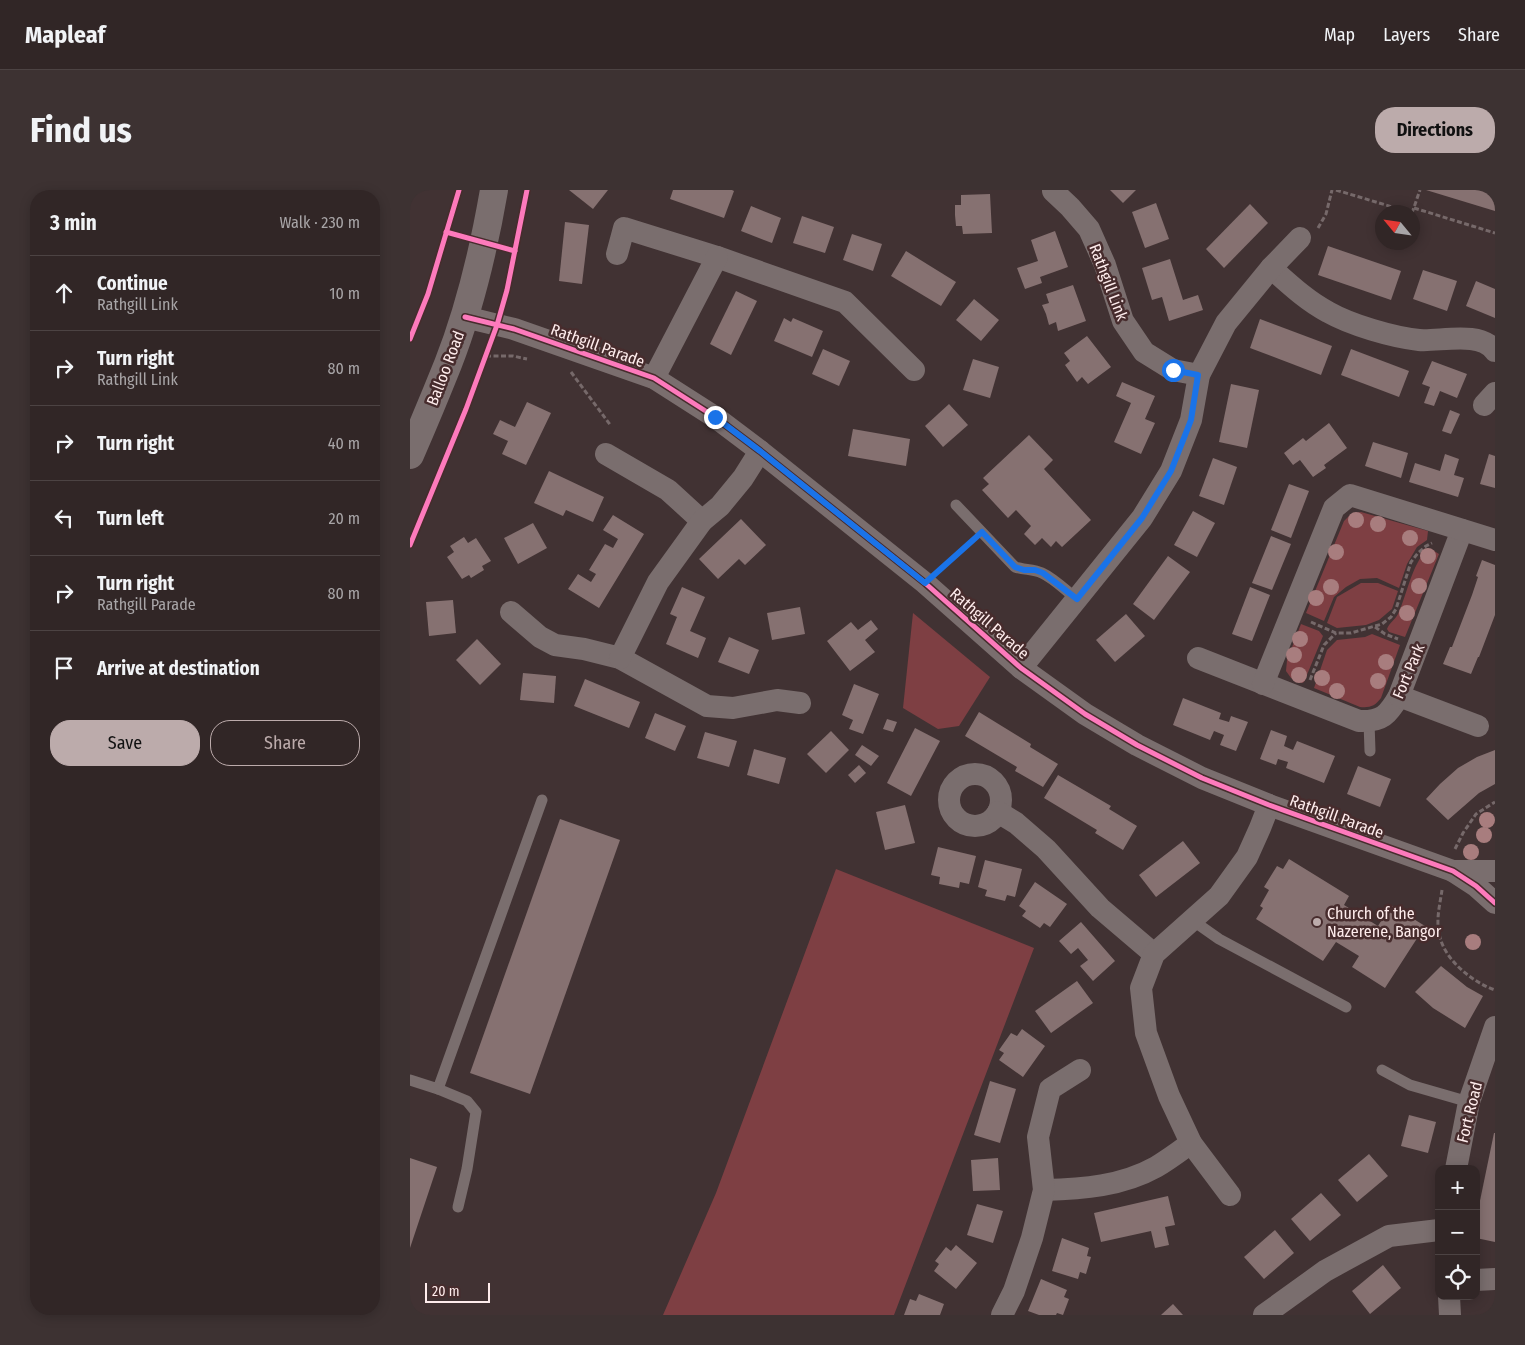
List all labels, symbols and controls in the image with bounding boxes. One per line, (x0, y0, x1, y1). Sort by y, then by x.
text: Mapleaf (25, 21, 105, 49)
text: Map (1324, 24, 1355, 46)
text: Layers (1383, 24, 1430, 46)
text: Share (1458, 24, 1500, 46)
button: Directions (1375, 107, 1495, 153)
text: Find us (30, 109, 132, 151)
north arrow (1375, 205, 1420, 250)
text: 3 min (50, 210, 97, 236)
text: Walk · 230 m (280, 213, 360, 232)
street label: Rathgill Link (1085, 241, 1132, 324)
text: Continue (97, 272, 168, 295)
icon: ahead (50, 279, 78, 307)
text: 10 m (329, 284, 360, 303)
text: Rathgill Link (97, 295, 178, 314)
street label: Rathgill Parade (548, 320, 647, 371)
street label: Balloo Road (423, 328, 468, 408)
text: Turn right (97, 347, 174, 370)
icon: right (50, 354, 78, 382)
text: 80 m (328, 359, 360, 378)
route start (1162, 359, 1185, 382)
text: Rathgill Link (97, 370, 178, 389)
route end (704, 406, 727, 429)
icon: right (50, 429, 78, 457)
text: Turn right (97, 432, 174, 455)
text: 40 m (328, 434, 360, 453)
icon: left (50, 504, 78, 532)
text: Turn left (97, 507, 164, 530)
text: 20 m (329, 509, 360, 528)
text: Turn right (97, 572, 174, 595)
icon: right (50, 579, 78, 607)
text: 80 m (328, 584, 360, 603)
street label: Rathgill Parade (946, 584, 1033, 663)
text: Rathgill Parade (97, 595, 196, 614)
street label: Fort Park (1388, 640, 1429, 702)
icon: arrive (50, 654, 78, 682)
text: Arrive at destination (97, 657, 260, 680)
button: Save (50, 720, 200, 766)
button: Share (210, 720, 360, 766)
street label: Rathgill Parade (1287, 791, 1386, 842)
place label: Church of the Nazerene, Bangor (1327, 904, 1442, 941)
marker: Church of the Nazerene, Bangor (1311, 916, 1323, 928)
street label: Fort Road (1453, 1079, 1486, 1145)
map controls (1435, 1165, 1480, 1300)
button: + (1435, 1165, 1480, 1210)
button: − (1435, 1210, 1480, 1255)
button: locate (1435, 1255, 1480, 1300)
scale bar (425, 1280, 490, 1303)
text: 20 m (432, 1283, 460, 1300)

